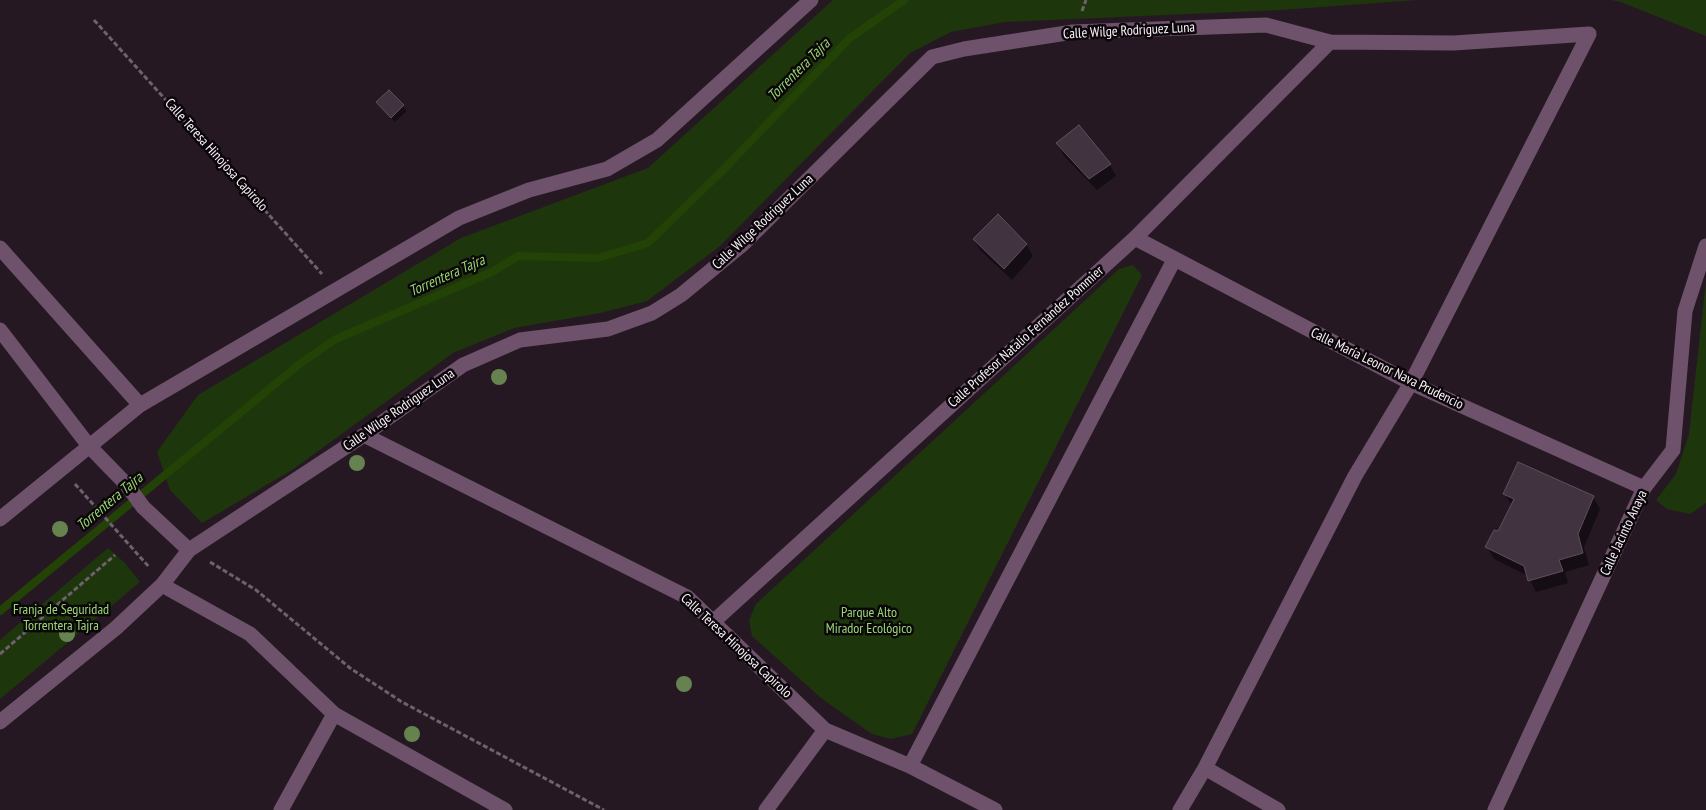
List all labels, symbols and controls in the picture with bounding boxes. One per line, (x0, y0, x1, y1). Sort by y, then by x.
street label: Calle Wilge Rodriguez Luna (1063, 19, 1195, 43)
water label: Torrentera Tajra (764, 35, 834, 105)
street label: Calle Teresa Hinojosa Capirolo (161, 95, 271, 215)
street label: Calle Wilge Rodriguez Luna (709, 171, 817, 273)
water label: Torrentera Tajra (406, 251, 488, 301)
street label: Calle Profesor Natalio Fernández Pommier (945, 263, 1107, 411)
street label: Calle María Leonor Nava Prudencio (1308, 325, 1466, 413)
street label: Calle Wilge Rodriguez Luna (340, 365, 458, 455)
water label: Torrentera Tajra (73, 469, 147, 535)
street label: Calle Jacinto Anaya (1597, 488, 1651, 578)
street label: Calle Teresa Hinojosa Capirolo (677, 590, 795, 702)
park label: Franja de Seguridad Torrentera Tajra (13, 602, 109, 634)
park label: Parque Alto Mirador Ecológico (826, 605, 912, 638)

